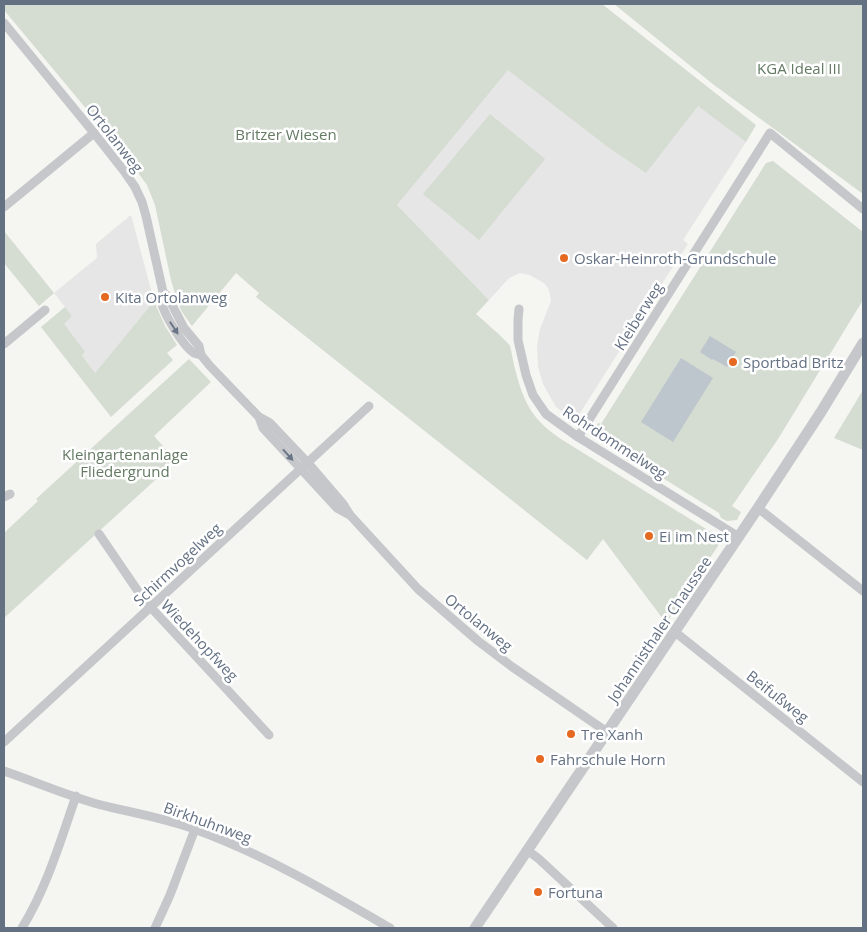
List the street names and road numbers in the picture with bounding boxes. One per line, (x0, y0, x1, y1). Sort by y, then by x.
street label: Ortolanweg (82, 100, 148, 176)
street label: Kleiberweg (609, 278, 667, 354)
street label: Rohrdommelweg (559, 401, 671, 483)
street label: Schirmvogelweg (129, 518, 225, 610)
street label: Johannisthaler Chaussee (601, 552, 715, 708)
street label: Ortolanweg (441, 589, 517, 655)
street label: Wiedehopfweg (157, 595, 243, 685)
street label: Beifußweg (743, 665, 813, 727)
street label: Birkhuhnweg (161, 797, 255, 847)

